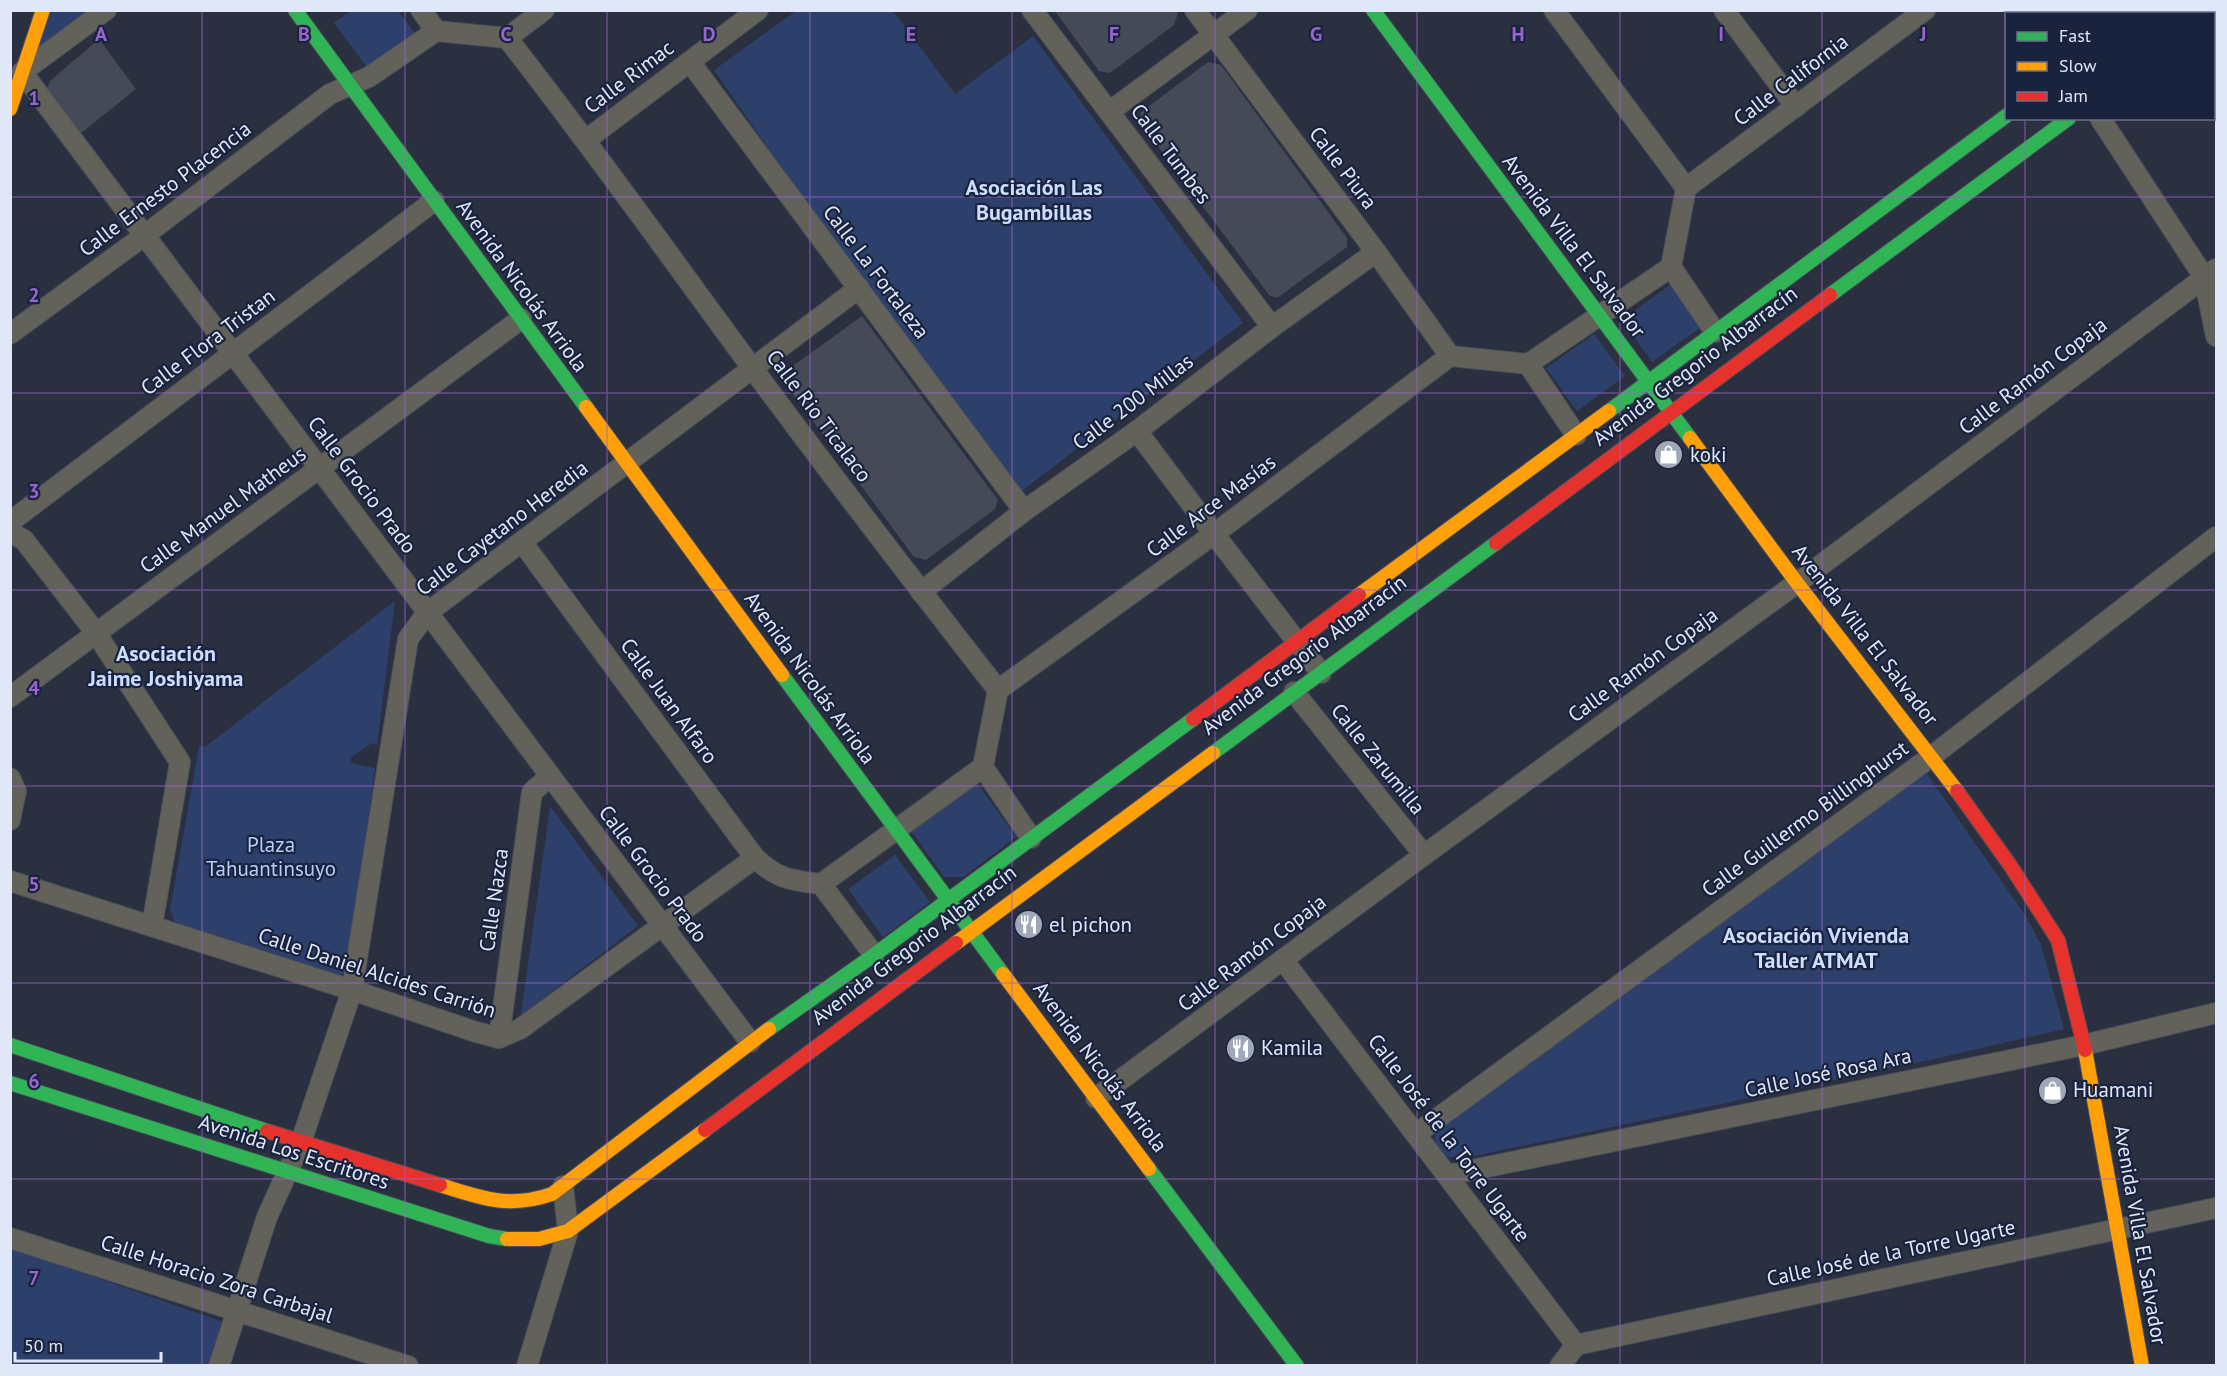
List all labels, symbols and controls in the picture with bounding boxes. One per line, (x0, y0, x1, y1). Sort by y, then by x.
legend (2005, 12, 2215, 120)
text: A (95, 21, 108, 47)
text: B (298, 21, 310, 47)
text: C (500, 21, 512, 47)
text: D (703, 21, 716, 47)
text: E (906, 21, 916, 47)
text: F (1109, 21, 1119, 47)
text: G (1310, 21, 1322, 47)
text: H (1511, 21, 1525, 47)
text: I (1718, 21, 1724, 47)
text: J (1919, 21, 1926, 47)
text: Fast (2059, 24, 2091, 47)
street label: Calle California (1728, 28, 1853, 132)
street label: Calle Rimac (578, 34, 679, 119)
text: Slow (2059, 54, 2097, 77)
text: Jam (2058, 84, 2088, 107)
text: 1 (28, 85, 40, 111)
street label: Calle Tumbes (1125, 98, 1218, 209)
street label: Calle Ernesto Placencia (73, 115, 256, 262)
street label: Calle Piura (1303, 121, 1383, 214)
street label: Avenida Villa El Salvador (1497, 149, 1652, 343)
district label: Asociación Las Bugambillas (965, 173, 1103, 226)
street label: Avenida Nicolás Arriola (451, 194, 594, 377)
street label: Calle La Fortaleza (817, 199, 936, 344)
street label: Avenida Gregorio Albarracín (1587, 280, 1803, 452)
text: 2 (28, 282, 40, 308)
street label: Calle Flora Tristan (135, 282, 280, 401)
street label: Calle Ramón Copaja (1953, 311, 2112, 440)
street label: Calle Rio Ticalaco (761, 344, 878, 487)
street label: Calle 200 Millas (1067, 347, 1198, 456)
street label: Calle Grocio Prado (302, 411, 423, 559)
shop icon: koki (1653, 439, 1685, 471)
street label: Calle Manuel Matheus (134, 440, 311, 579)
place label: koki (1690, 441, 1727, 468)
street label: Calle Arce Masías (1141, 448, 1281, 563)
street label: Calle Cayetano Heredia (410, 454, 593, 601)
text: 3 (28, 478, 40, 504)
street label: Avenida Villa El Salvador (1786, 539, 1945, 731)
street label: Avenida Gregorio Albarracín (1196, 569, 1412, 741)
street label: Avenida Nicolás Arriola (739, 586, 882, 769)
street label: Calle Ramón Copaja (1562, 601, 1723, 728)
street label: Calle Juan Alfaro (615, 633, 724, 769)
district label: Asociación Jaime Joshiyama (87, 639, 244, 692)
text: 4 (28, 675, 40, 701)
street label: Calle Zarumilla (1325, 698, 1431, 820)
street label: Calle Guillermo Billinghurst (1696, 735, 1913, 903)
street label: Calle Grocio Prado (593, 800, 714, 948)
park label: Plaza Tahuantinsuyo (206, 831, 336, 882)
street label: Calle Nazca (473, 847, 514, 953)
street label: Avenida Gregorio Albarracín (806, 859, 1022, 1031)
text: 5 (28, 871, 40, 897)
street label: Calle Ramón Copaja (1172, 888, 1331, 1017)
restaurant icon: el pichon (1012, 909, 1044, 941)
place label: el pichon (1049, 911, 1132, 938)
street label: Calle Daniel Alcides Carrión (255, 921, 499, 1024)
district label: Asociación Vivienda Taller ATMAT (1723, 921, 1909, 974)
street label: Avenida Nicolás Arriola (1027, 976, 1173, 1157)
street label: Calle José de la Torre Ugarte (1362, 1028, 1537, 1247)
restaurant icon: Kamila (1224, 1032, 1256, 1064)
place label: Kamila (1261, 1034, 1323, 1061)
street label: Calle José Rosa Ara (1742, 1042, 1914, 1103)
text: 6 (28, 1068, 40, 1094)
shop icon: Huamani (2036, 1074, 2068, 1106)
place label: Huamani (2073, 1076, 2153, 1103)
street label: Avenida Los Escritores (195, 1108, 393, 1195)
street label: Avenida Villa El Salvador (2108, 1123, 2173, 1347)
street label: Calle José de la Torre Ugarte (1764, 1213, 2018, 1292)
street label: Calle Horacio Zora Carbajal (97, 1228, 337, 1329)
text: 7 (28, 1265, 40, 1291)
scale bar (15, 1325, 160, 1363)
text: 50 m (24, 1334, 63, 1357)

